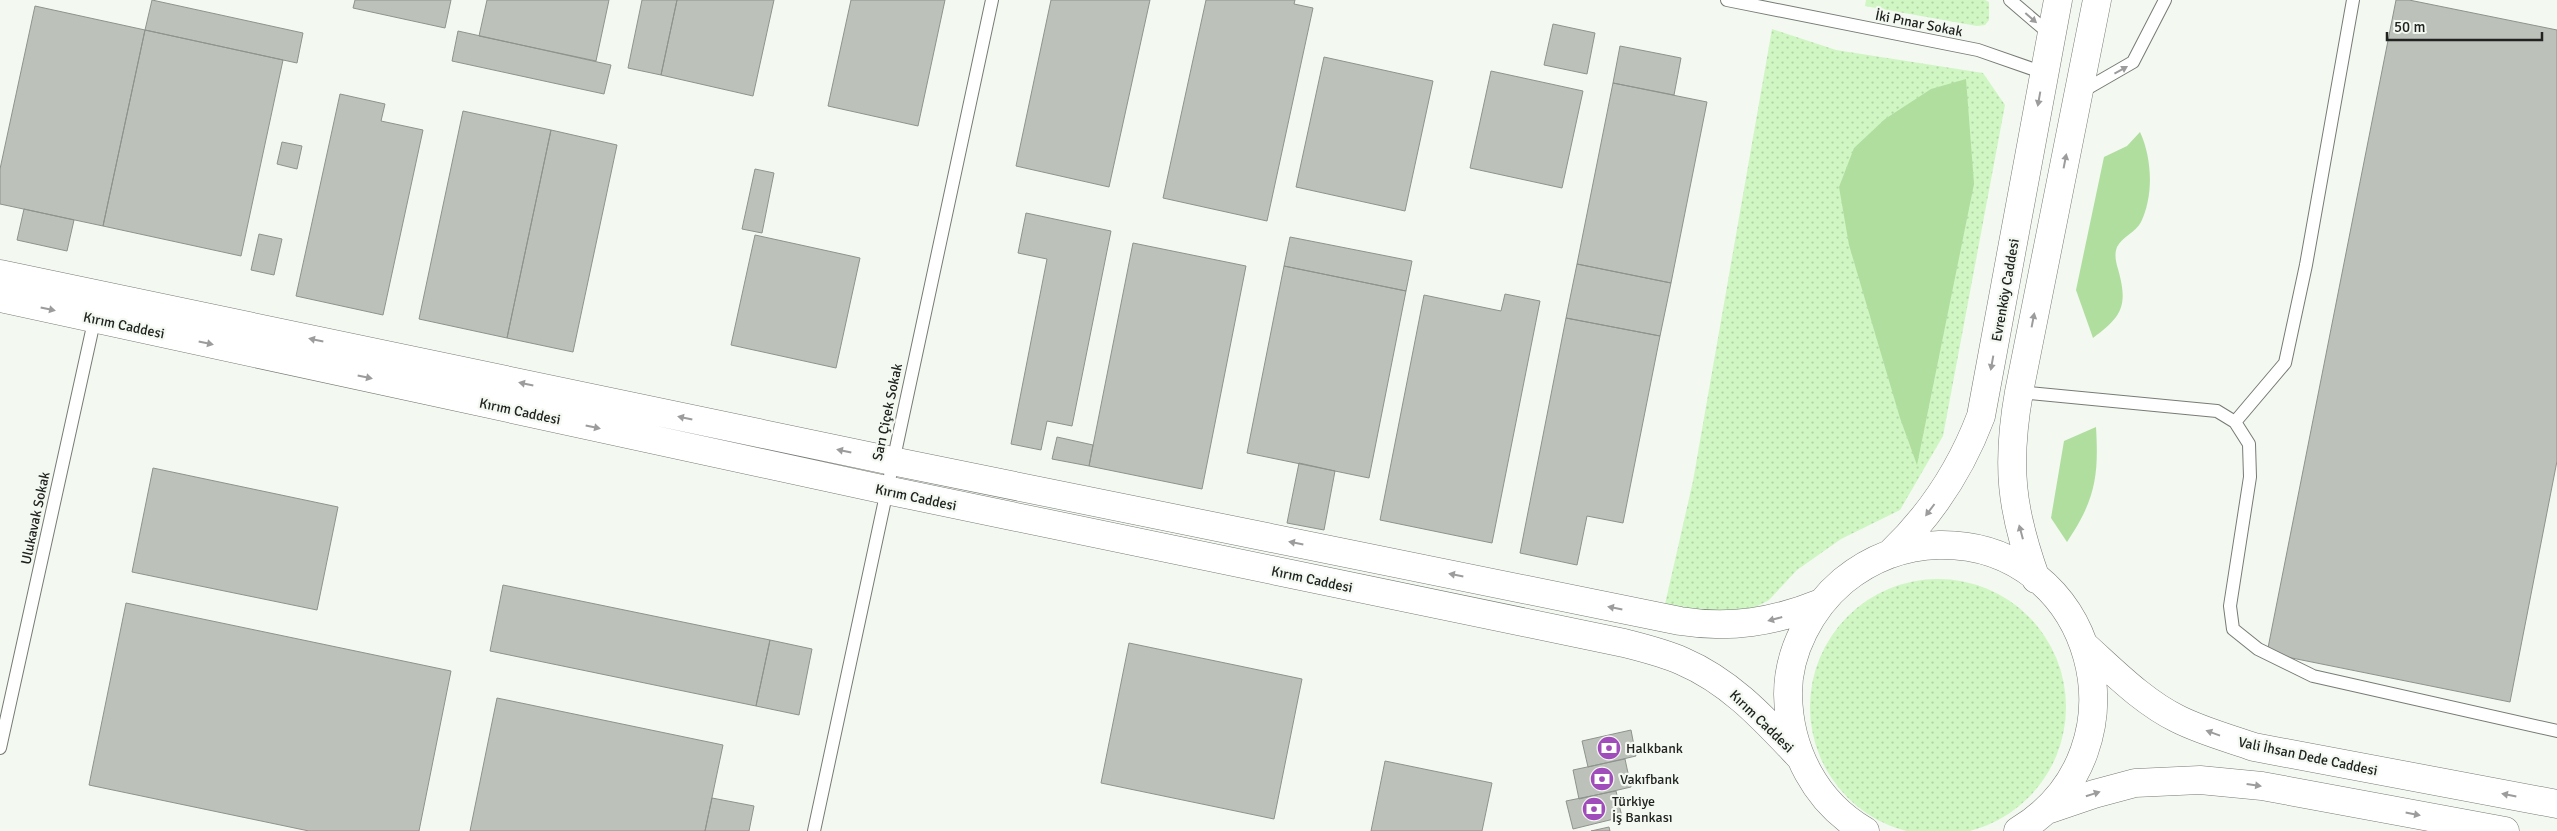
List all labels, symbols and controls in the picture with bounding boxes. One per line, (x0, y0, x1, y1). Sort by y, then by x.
street label: İki Pınar Sokak (1874, 7, 1964, 40)
scale bar (2387, 10, 2542, 42)
one-way arrow (2024, 12, 2037, 23)
text: 50 m (2394, 18, 2425, 36)
one-way arrow (2114, 65, 2128, 74)
one-way arrow (2035, 92, 2043, 107)
one-way arrow (2061, 154, 2069, 169)
street label: Evrenköy Caddesi (1988, 237, 2023, 343)
one-way arrow (40, 305, 56, 313)
street label: Kırım Caddesi (82, 309, 166, 342)
one-way arrow (2029, 313, 2037, 328)
one-way arrow (308, 336, 323, 344)
one-way arrow (199, 339, 214, 347)
one-way arrow (1988, 355, 1996, 371)
street label: Sarı Çiçek Sokak (869, 362, 906, 462)
one-way arrow (358, 374, 374, 382)
one-way arrow (518, 380, 534, 388)
street label: Kırım Caddesi (478, 395, 562, 428)
one-way arrow (677, 413, 693, 421)
one-way arrow (585, 423, 600, 431)
one-way arrow (837, 447, 852, 455)
street label: Ulukavak Sokak (17, 470, 54, 566)
street label: Kırım Caddesi (874, 481, 958, 514)
one-way arrow (1924, 503, 1935, 516)
one-way arrow (2017, 525, 2025, 540)
one-way arrow (1289, 539, 1304, 547)
street label: Kırım Caddesi (1270, 563, 1354, 596)
one-way arrow (1447, 571, 1463, 579)
one-way arrow (1606, 603, 1622, 611)
one-way arrow (1767, 615, 1782, 623)
street label: Kırım Caddesi (1726, 686, 1797, 756)
one-way arrow (2206, 729, 2221, 736)
street label: Vali İhsan Dede Caddesi (2237, 733, 2379, 780)
bank icon: Halkbank (1596, 735, 1622, 761)
place label: Halkbank (1626, 740, 1683, 757)
bank icon: Vakıfbank (1589, 766, 1615, 792)
place label: Vakıfbank (1620, 771, 1679, 788)
one-way arrow (2246, 781, 2262, 789)
one-way arrow (2086, 790, 2101, 798)
one-way arrow (2501, 791, 2517, 799)
place label: Türkiye İş Bankası (1612, 793, 1673, 826)
bank icon: Türkiye İş Bankası (1581, 796, 1607, 822)
one-way arrow (2406, 810, 2422, 818)

